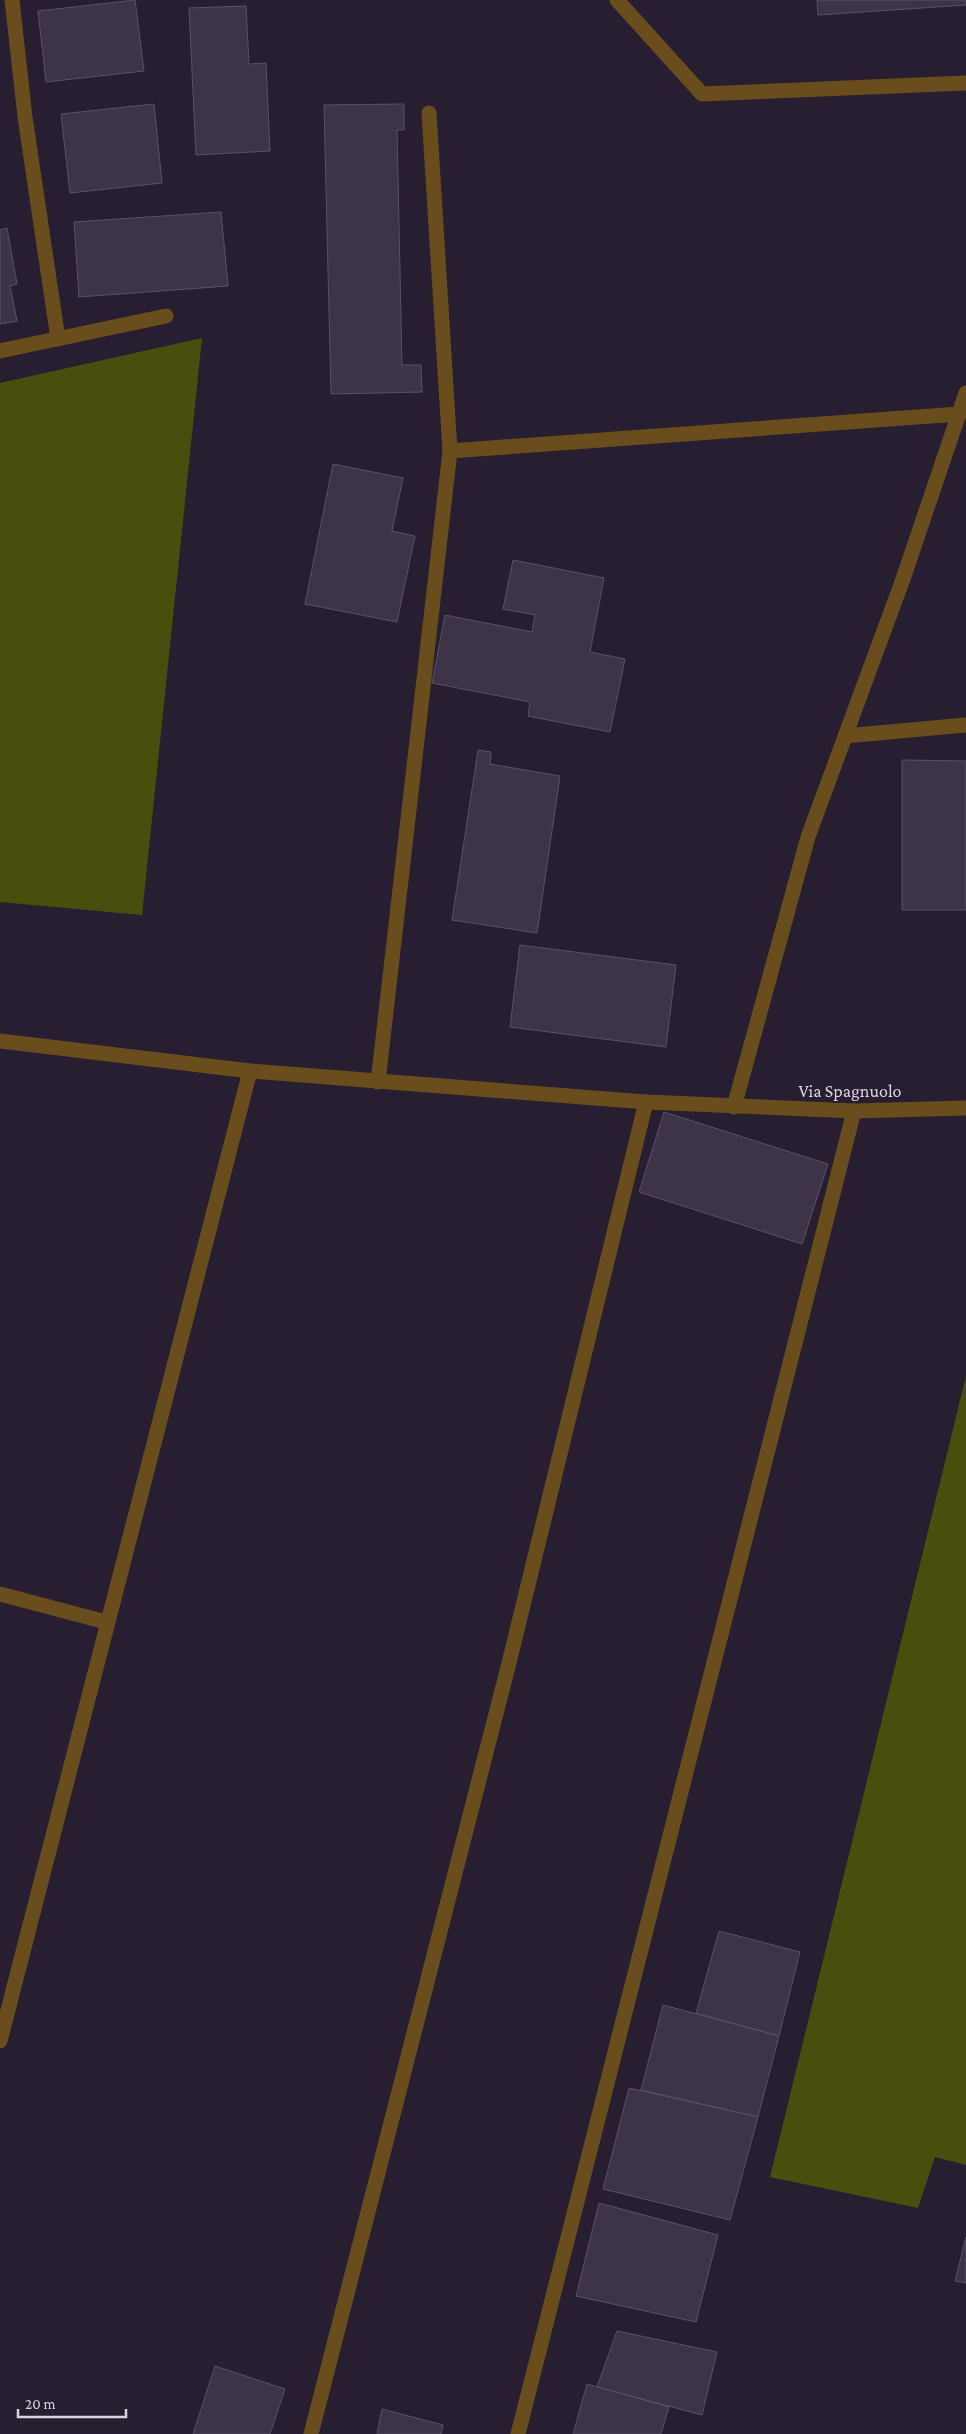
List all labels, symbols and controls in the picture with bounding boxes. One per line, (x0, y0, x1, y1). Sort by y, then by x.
street label: Via Spagnuolo (798, 1081, 902, 1101)
scale bar (18, 2386, 125, 2418)
text: 20 m (25, 2396, 56, 2412)

